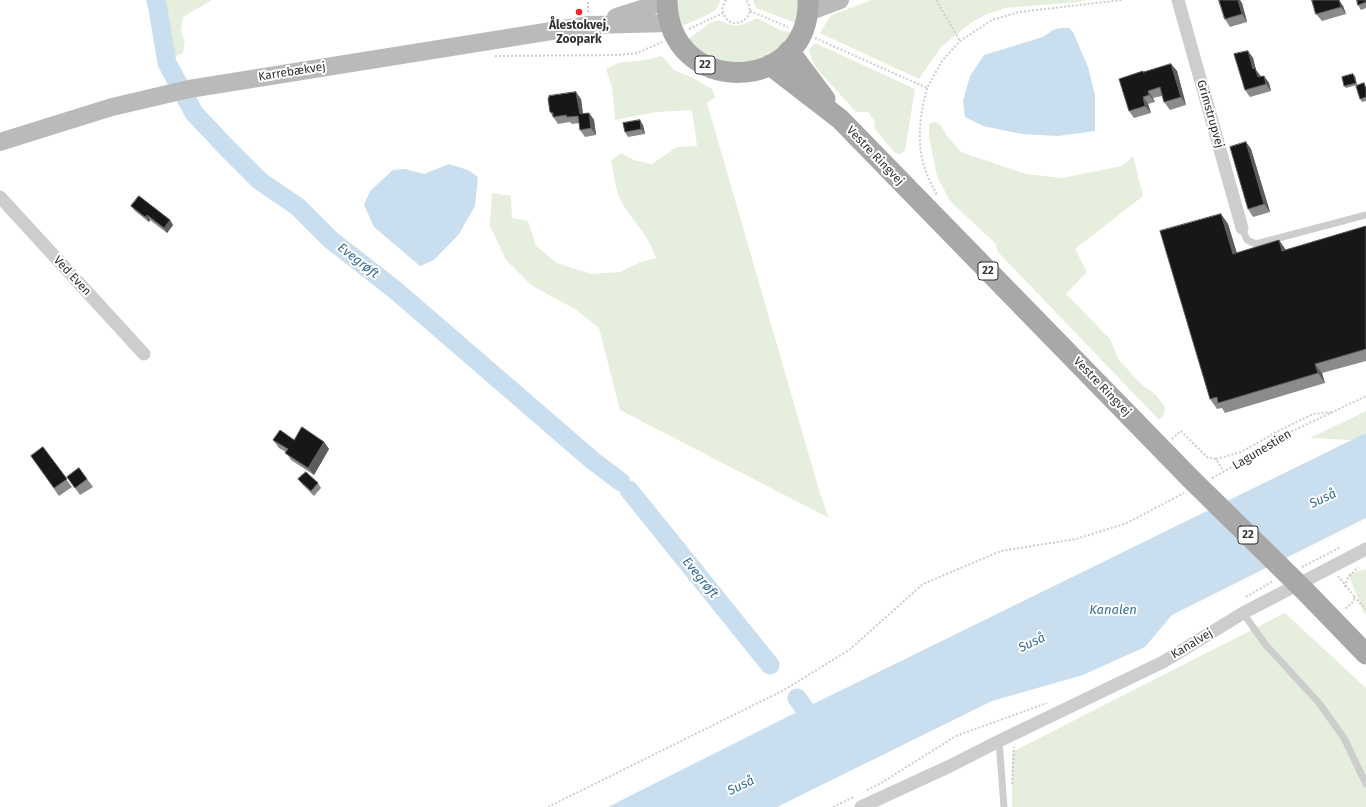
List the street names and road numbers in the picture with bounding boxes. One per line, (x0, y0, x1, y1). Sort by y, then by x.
road number: 22 (695, 56, 715, 74)
street label: Karrebækvej (257, 60, 327, 84)
street label: Grimstrupvej (1193, 78, 1227, 150)
street label: Vestre Ringvej (843, 123, 907, 189)
street label: Ved Even (50, 253, 94, 299)
road number: 22 (978, 262, 998, 280)
street label: Vestre Ringvej (1070, 354, 1134, 420)
street label: Lagunestien (1230, 427, 1294, 473)
road number: 22 (1238, 526, 1258, 544)
street label: Kanalvej (1169, 626, 1215, 662)

